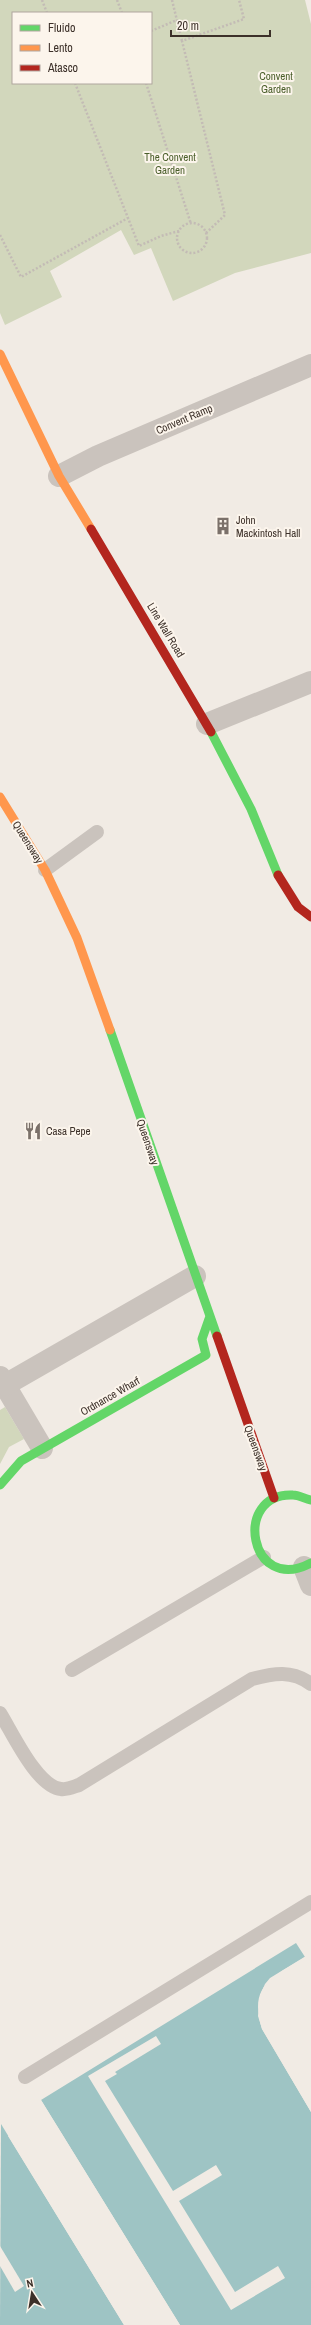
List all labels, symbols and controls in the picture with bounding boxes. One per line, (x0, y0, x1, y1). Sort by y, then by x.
legend (12, 12, 152, 84)
scale bar (171, 12, 270, 38)
text: 20 m (177, 18, 199, 34)
text: Fluido (48, 20, 75, 36)
text: Lento (48, 40, 73, 56)
text: Atasco (47, 60, 78, 76)
park label: Convent Garden (259, 69, 293, 96)
park label: The Convent Garden (144, 150, 196, 177)
street label: Convent Ramp (154, 401, 214, 437)
place label: John Mackintosh Hall (236, 513, 300, 540)
building icon: John Mackintosh Hall (213, 516, 233, 536)
street label: Line Wall Road (144, 600, 188, 660)
street label: Queensway (9, 818, 47, 866)
street label: Queensway (134, 1117, 163, 1167)
restaurant icon: Casa Pepe (23, 1121, 43, 1141)
place label: Casa Pepe (46, 1124, 91, 1138)
street label: Ordnance Wharf (78, 1373, 143, 1419)
street label: Queensway (241, 1423, 271, 1473)
north arrow (12, 2273, 52, 2313)
text: N (25, 2276, 35, 2291)

